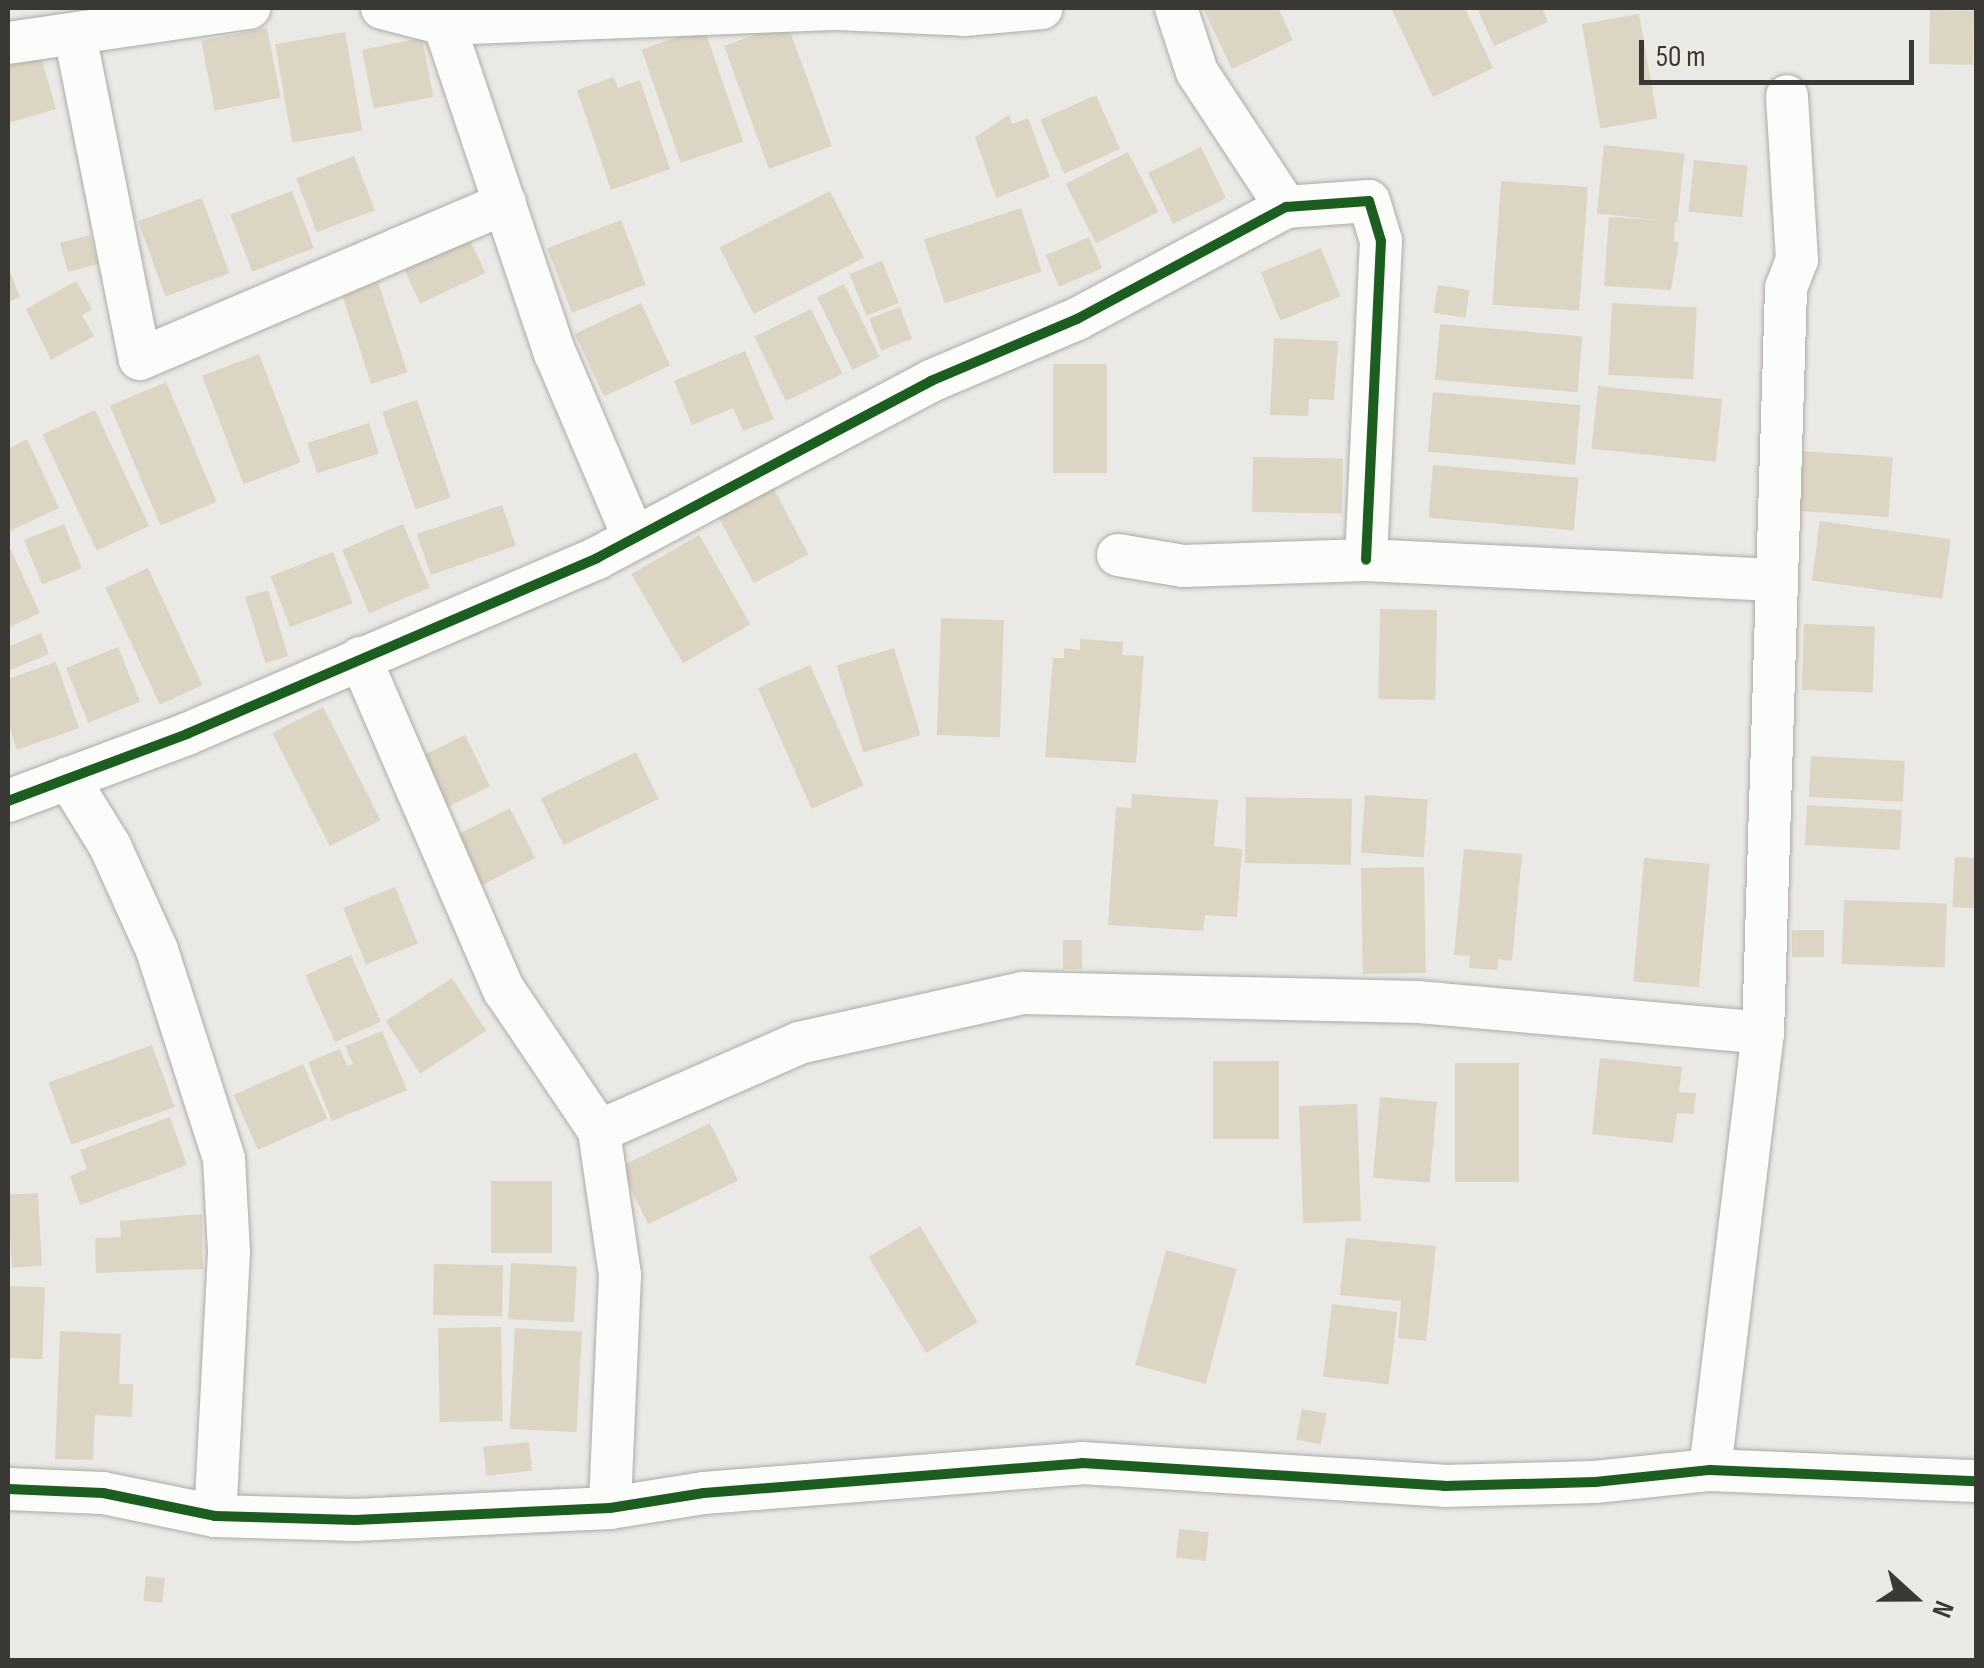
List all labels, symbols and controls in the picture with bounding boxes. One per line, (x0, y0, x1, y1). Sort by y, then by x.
scale bar (1644, 20, 1919, 82)
text: 50 m (1656, 39, 1705, 75)
north arrow (1864, 1548, 1964, 1648)
text: N (1924, 1596, 1961, 1622)

